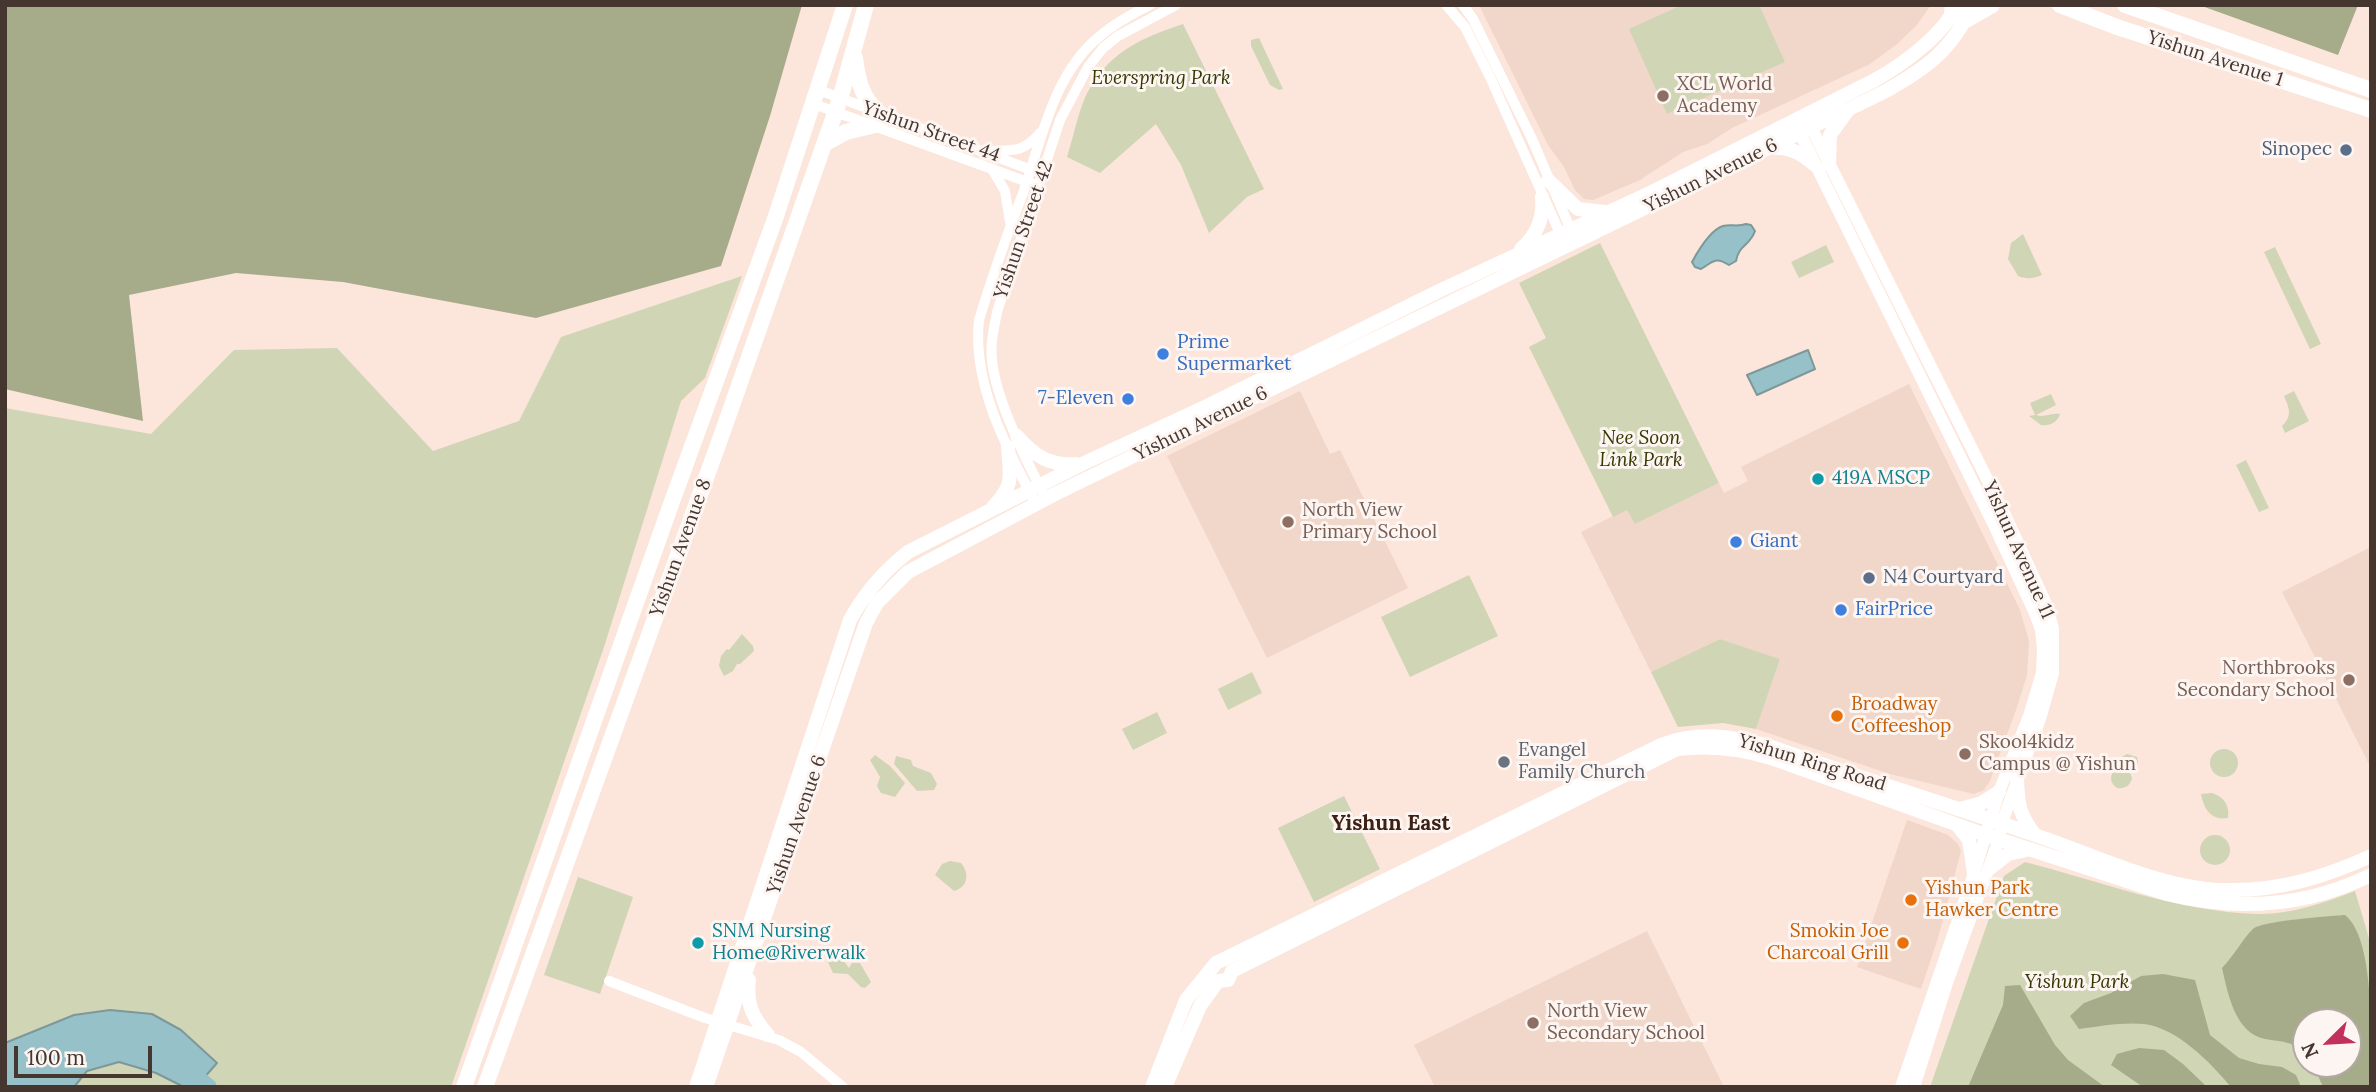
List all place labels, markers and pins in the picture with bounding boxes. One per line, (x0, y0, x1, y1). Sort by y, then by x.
place label: XCL World Academy (1677, 74, 1772, 118)
marker: XCL World Academy (1655, 88, 1671, 104)
place label: Sinopec (2262, 139, 2332, 161)
marker: Sinopec (2338, 142, 2354, 158)
place label: Prime Supermarket (1177, 332, 1291, 376)
marker: Prime Supermarket (1155, 346, 1171, 362)
place label: 7-Eleven (1038, 388, 1114, 410)
marker: 7-Eleven (1120, 391, 1136, 407)
place label: 419A MSCP (1832, 468, 1930, 490)
marker: 419A MSCP (1810, 471, 1826, 487)
place label: North View Primary School (1302, 500, 1437, 544)
marker: North View Primary School (1280, 514, 1296, 530)
place label: Giant (1750, 531, 1798, 553)
marker: Giant (1728, 534, 1744, 550)
place label: N4 Courtyard (1883, 567, 2004, 589)
marker: N4 Courtyard (1861, 570, 1877, 586)
place label: FairPrice (1855, 599, 1933, 621)
marker: FairPrice (1833, 602, 1849, 618)
place label: Northbrooks Secondary School (2177, 658, 2335, 702)
marker: Northbrooks Secondary School (2341, 672, 2357, 688)
place label: Broadway Coffeeshop (1851, 694, 1951, 738)
marker: Broadway Coffeeshop (1829, 708, 1845, 724)
place label: Skool4kidz Campus @ Yishun (1979, 732, 2136, 776)
place label: Evangel Family Church (1518, 740, 1645, 784)
marker: Skool4kidz Campus @ Yishun (1957, 746, 1973, 762)
marker: Evangel Family Church (1496, 754, 1512, 770)
place label: Yishun Park Hawker Centre (1925, 878, 2059, 922)
marker: Yishun Park Hawker Centre (1903, 892, 1919, 908)
place label: SNM Nursing Home@Riverwalk (712, 921, 866, 965)
place label: Smokin Joe Charcoal Grill (1767, 921, 1889, 965)
marker: SNM Nursing Home@Riverwalk (690, 935, 706, 951)
marker: Smokin Joe Charcoal Grill (1895, 935, 1911, 951)
place label: North View Secondary School (1547, 1001, 1705, 1045)
marker: North View Secondary School (1525, 1015, 1541, 1031)

